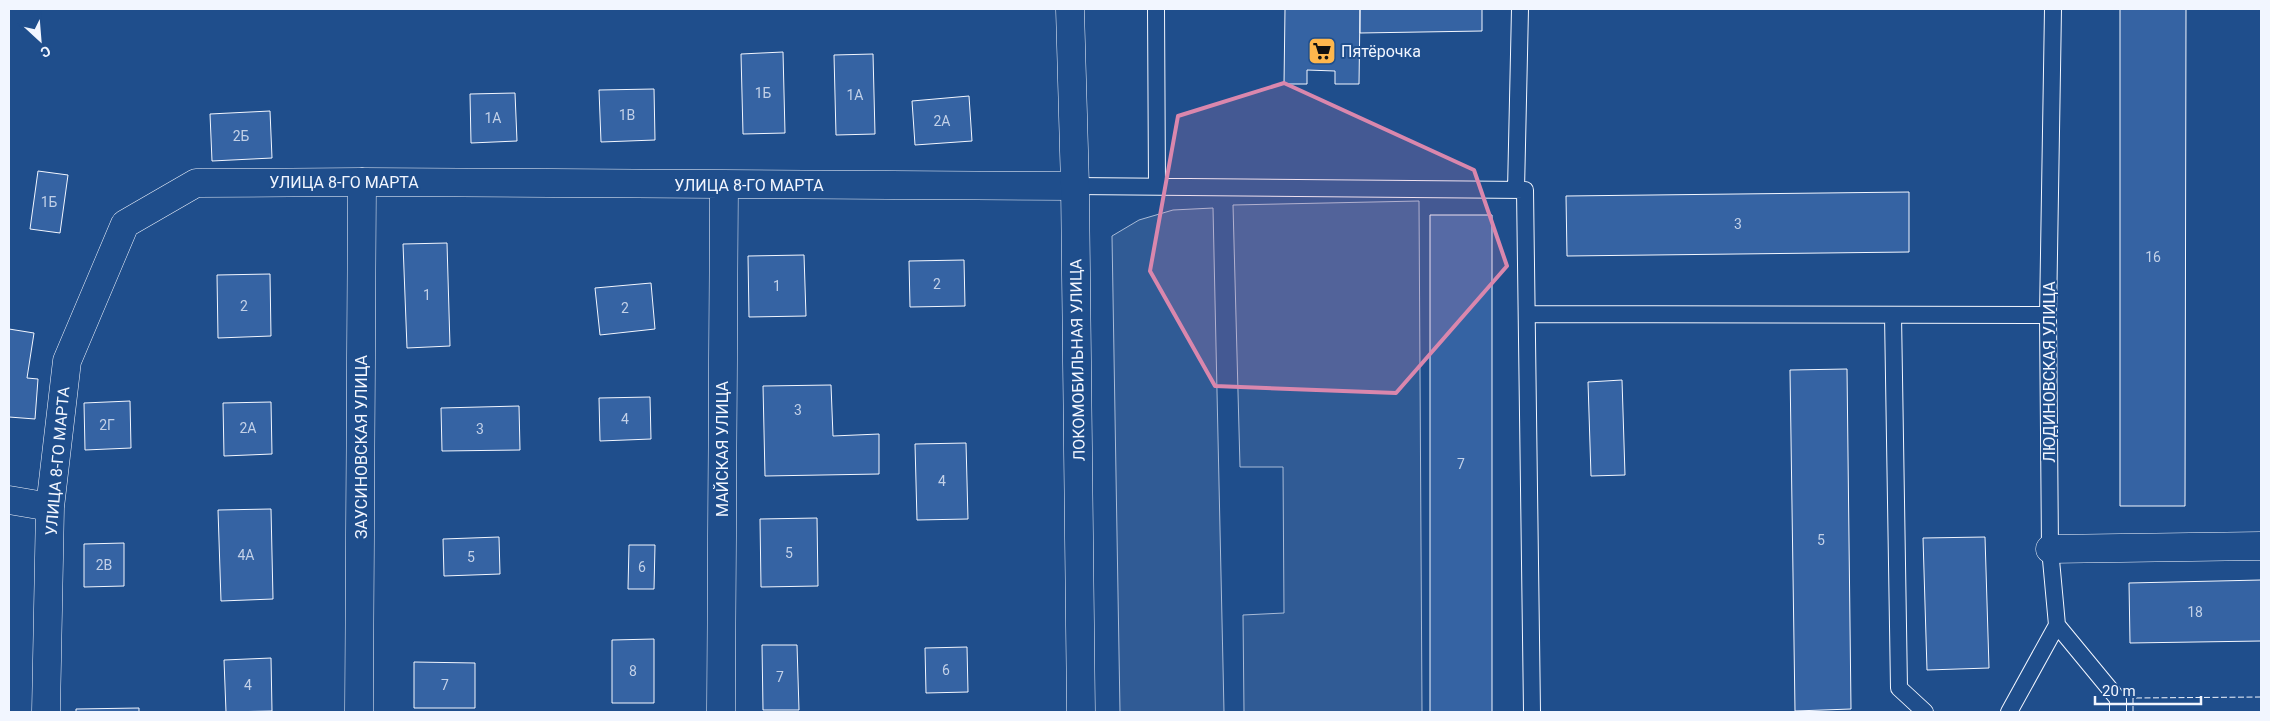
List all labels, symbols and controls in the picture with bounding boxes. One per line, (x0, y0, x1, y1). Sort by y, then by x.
north arrow (15, 15, 65, 65)
supermarket icon: Пятёрочка (1307, 36, 1337, 66)
text: С (38, 42, 53, 61)
place label: Пятёрочка (1341, 42, 1421, 61)
house number: 1Б (755, 85, 772, 101)
house number: 1А (846, 87, 864, 103)
house number: 1В (619, 107, 635, 123)
house number: 1А (484, 110, 502, 126)
house number: 2А (933, 113, 951, 129)
house number: 2Б (233, 128, 250, 144)
street label: УЛИЦА 8-ГО МАРТА (269, 173, 419, 192)
street label: УЛИЦА 8-ГО МАРТА (674, 176, 824, 195)
house number: 1Б (41, 194, 58, 210)
house number: 3 (1734, 216, 1742, 232)
house number: 16 (2145, 249, 2161, 265)
street label: ЛОКОМОБИЛЬНАЯ УЛИЦА (1066, 258, 1089, 461)
house number: 2 (933, 276, 941, 292)
house number: 1 (773, 278, 781, 294)
street label: ЛЮДИНОВСКАЯ УЛИЦА (2040, 281, 2059, 463)
house number: 1 (423, 287, 431, 303)
house number: 2 (240, 298, 248, 314)
house number: 2 (621, 300, 629, 316)
street label: ЗАУСИНОВСКАЯ УЛИЦА (352, 354, 371, 539)
street label: МАЙСКАЯ УЛИЦА (713, 380, 732, 517)
street label: УЛИЦА 8-ГО МАРТА (42, 385, 74, 536)
house number: 3 (794, 402, 802, 418)
house number: 4 (621, 411, 629, 427)
house number: 2Г (99, 417, 115, 433)
house number: 2А (239, 420, 257, 436)
house number: 3 (476, 421, 484, 437)
house number: 7 (1457, 456, 1465, 472)
house number: 4 (938, 473, 946, 489)
house number: 5 (1817, 532, 1825, 548)
house number: 5 (785, 545, 793, 561)
house number: 4А (237, 547, 255, 563)
house number: 5 (467, 549, 475, 565)
house number: 2В (96, 557, 112, 573)
house number: 6 (638, 559, 646, 575)
house number: 18 (2187, 604, 2203, 620)
house number: 6 (942, 662, 950, 678)
house number: 8 (629, 663, 637, 679)
house number: 7 (776, 669, 784, 685)
scale bar (2095, 674, 2201, 706)
house number: 4 (244, 677, 252, 693)
house number: 7 (441, 677, 449, 693)
text: 20 m (2102, 682, 2136, 700)

